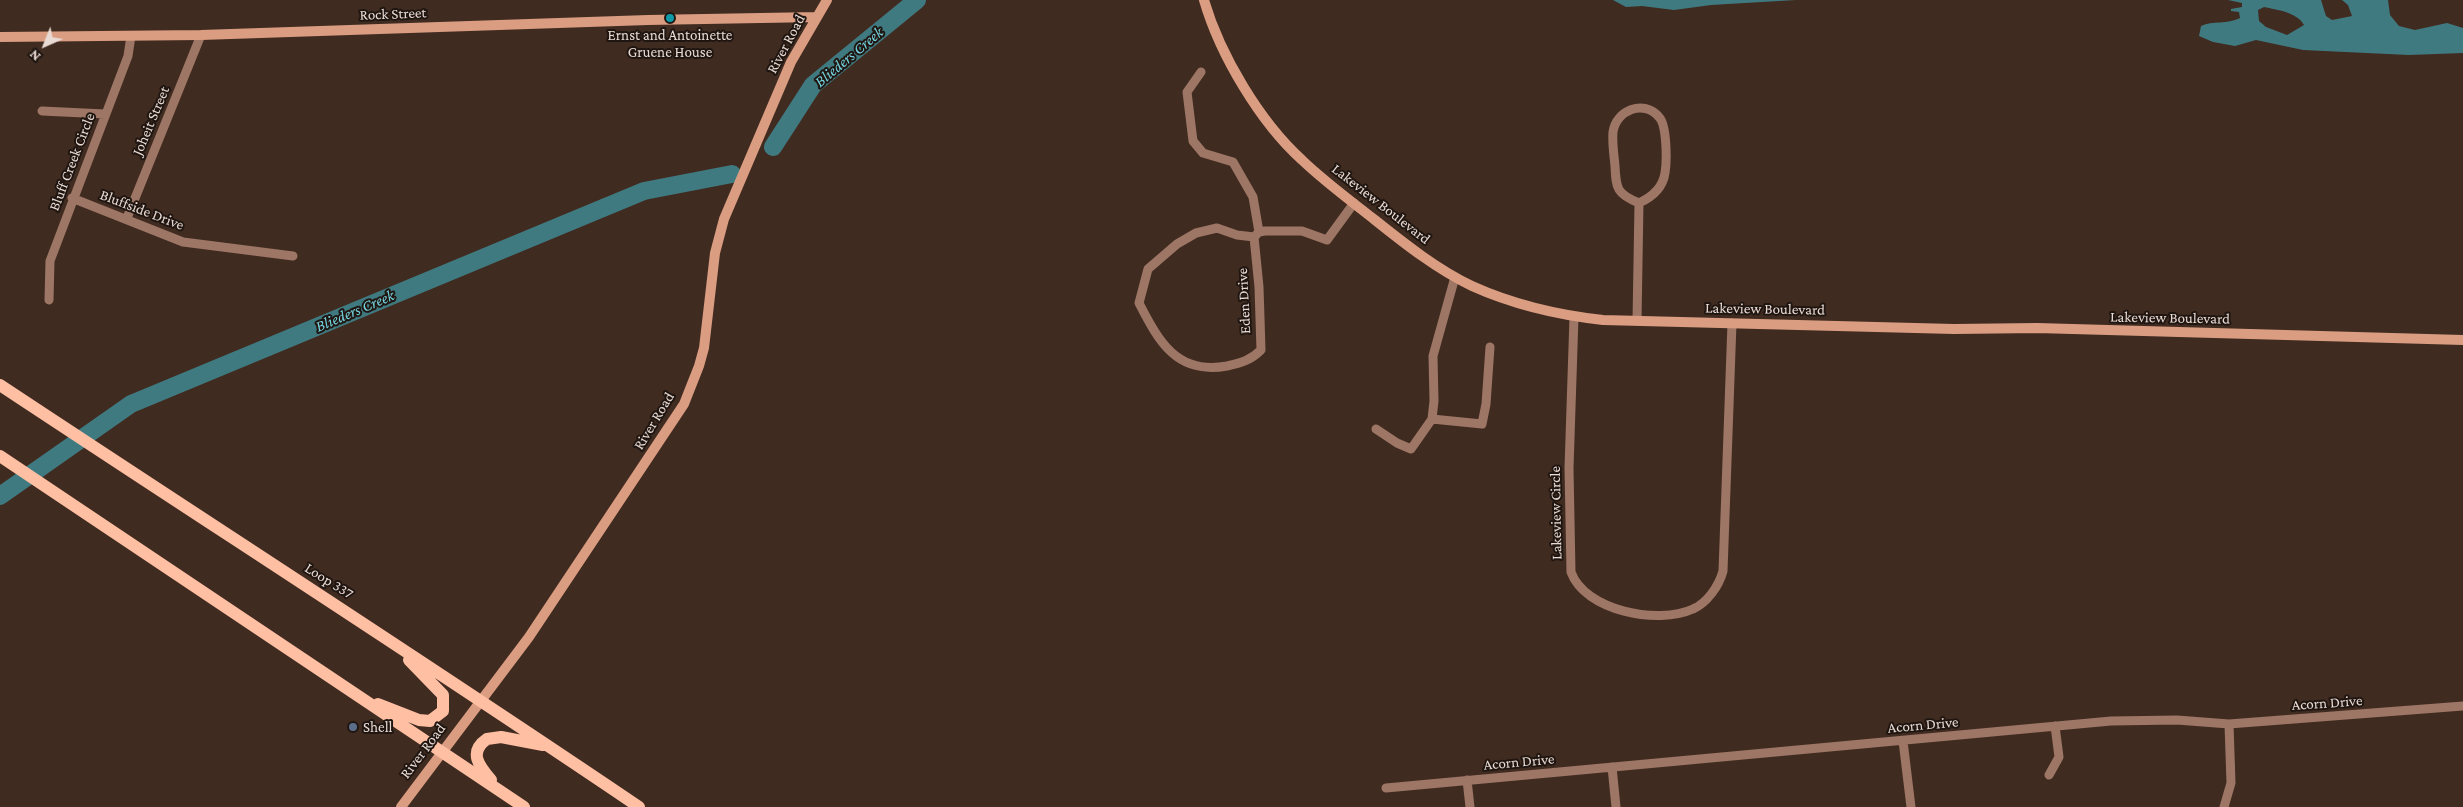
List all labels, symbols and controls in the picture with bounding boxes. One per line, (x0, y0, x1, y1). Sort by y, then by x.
street label: Rock Street (359, 4, 427, 24)
street label: River Road (763, 11, 809, 77)
marker: Ernst and Antoinette Gruene House (664, 12, 676, 24)
north arrow (20, 20, 70, 70)
water label: Blieders Creek (811, 23, 887, 91)
place label: Ernst and Antoinette Gruene House (608, 26, 732, 61)
text: N (26, 47, 44, 65)
street label: Joheit Street (128, 84, 174, 158)
street label: Bluff Creek Circle (45, 111, 99, 213)
street label: Lakeview Boulevard (1328, 160, 1434, 248)
street label: Bluffside Drive (97, 186, 187, 234)
street label: Eden Drive (1233, 268, 1255, 334)
water label: Blieders Creek (313, 286, 397, 336)
street label: Lakeview Boulevard (1705, 299, 1825, 319)
street label: Lakeview Boulevard (2110, 308, 2230, 328)
street label: River Road (630, 389, 678, 453)
street label: Lakeview Circle (1546, 466, 1566, 560)
street label: Loop 337 (301, 559, 357, 603)
street label: Acorn Drive (2291, 692, 2363, 714)
street label: Acorn Drive (1887, 713, 1959, 737)
place label: Shell (363, 718, 393, 736)
street label: River Road (397, 720, 449, 782)
marker: Shell (347, 721, 359, 733)
street label: Acorn Drive (1483, 750, 1555, 774)

